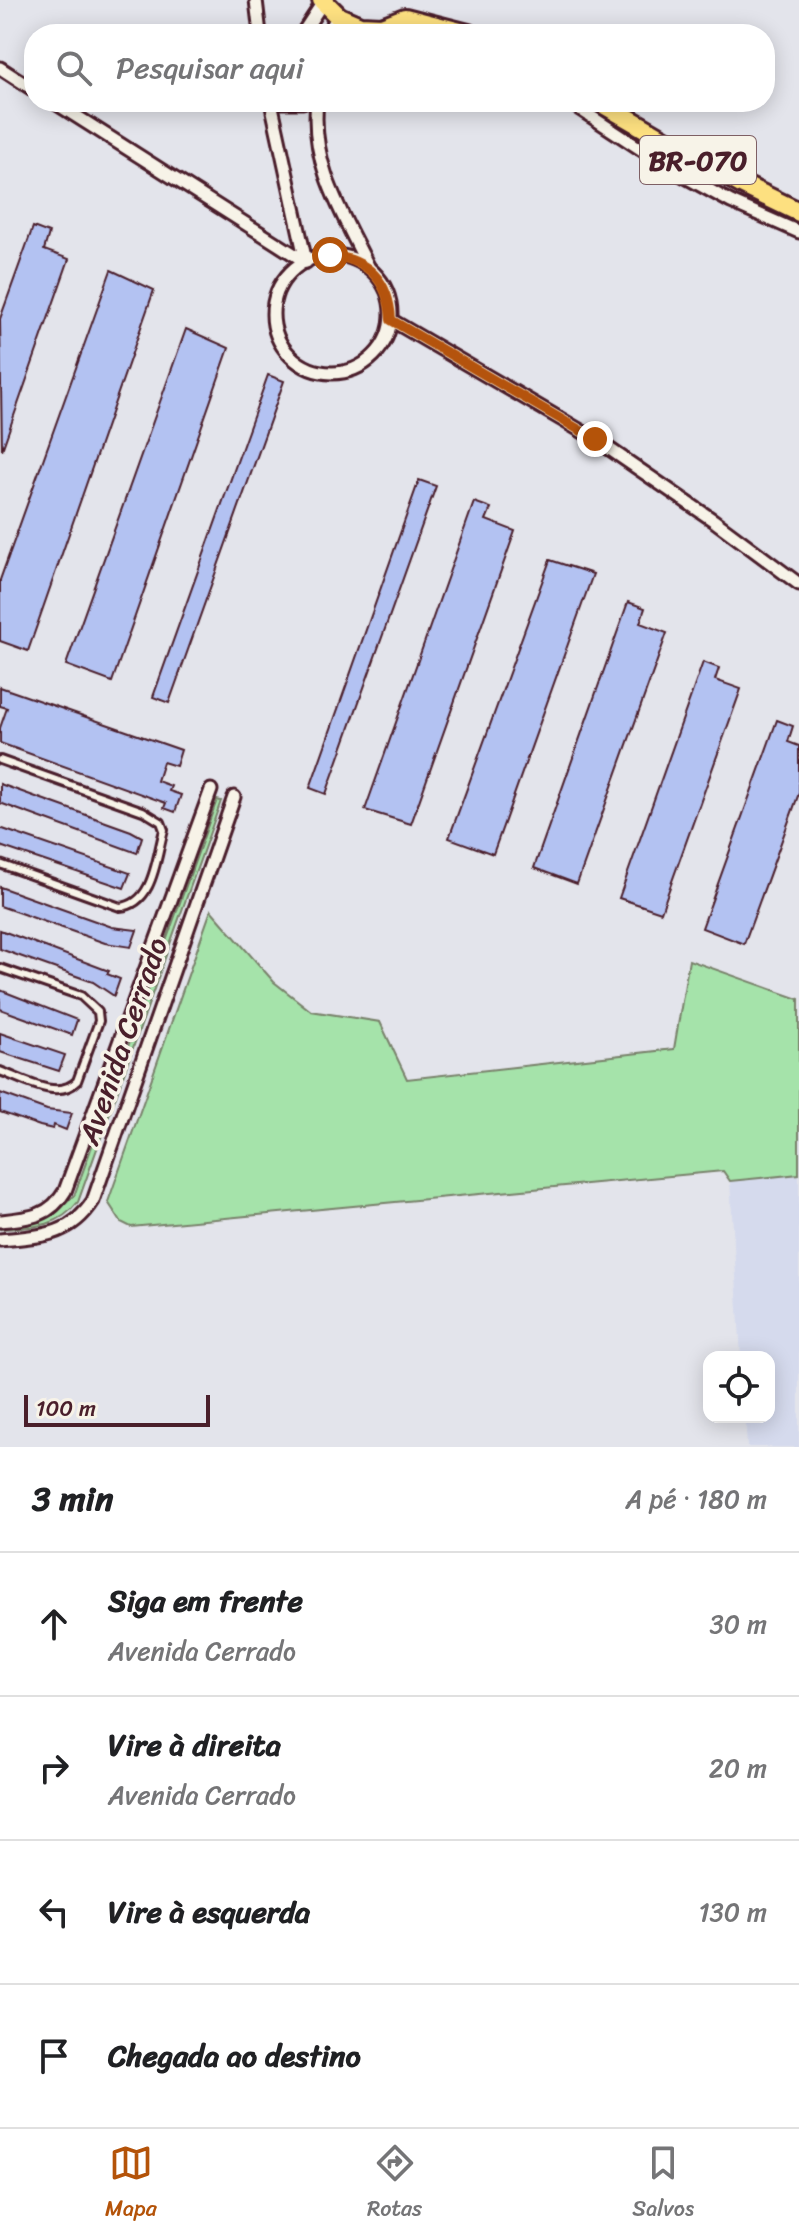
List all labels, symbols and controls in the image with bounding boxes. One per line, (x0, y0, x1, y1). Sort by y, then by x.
search box (24, 24, 775, 112)
text: Pesquisar aqui (116, 41, 304, 95)
icon: search (52, 46, 96, 90)
road number: BR-070 (640, 136, 756, 184)
route start (312, 237, 348, 273)
route end (577, 421, 613, 457)
street label: Avenida Cerrado (62, 930, 184, 1153)
map controls (703, 1351, 775, 1423)
button: locate (703, 1351, 775, 1423)
text: 100 m (36, 1389, 96, 1428)
scale bar (24, 1391, 210, 1427)
text: 3 min (32, 1469, 113, 1529)
text: A pé · 180 m (626, 1476, 767, 1522)
text: Siga em frente (108, 1574, 303, 1628)
text: 30 m (710, 1601, 767, 1647)
icon: ahead (32, 1602, 76, 1646)
text: Avenida Cerrado (108, 1628, 296, 1674)
text: Vire à direita (108, 1718, 281, 1772)
text: 20 m (709, 1745, 767, 1791)
icon: right (32, 1746, 76, 1790)
text: Avenida Cerrado (108, 1772, 296, 1818)
text: Vire à esquerda (108, 1885, 310, 1939)
text: 130 m (698, 1889, 767, 1935)
icon: left (32, 1890, 76, 1934)
text: Chegada ao destino (108, 2029, 361, 2083)
icon: arrive (32, 2034, 76, 2078)
tab: Mapa (105, 2141, 157, 2228)
tab: Rotas (367, 2141, 422, 2228)
tab: Salvos (632, 2141, 694, 2228)

